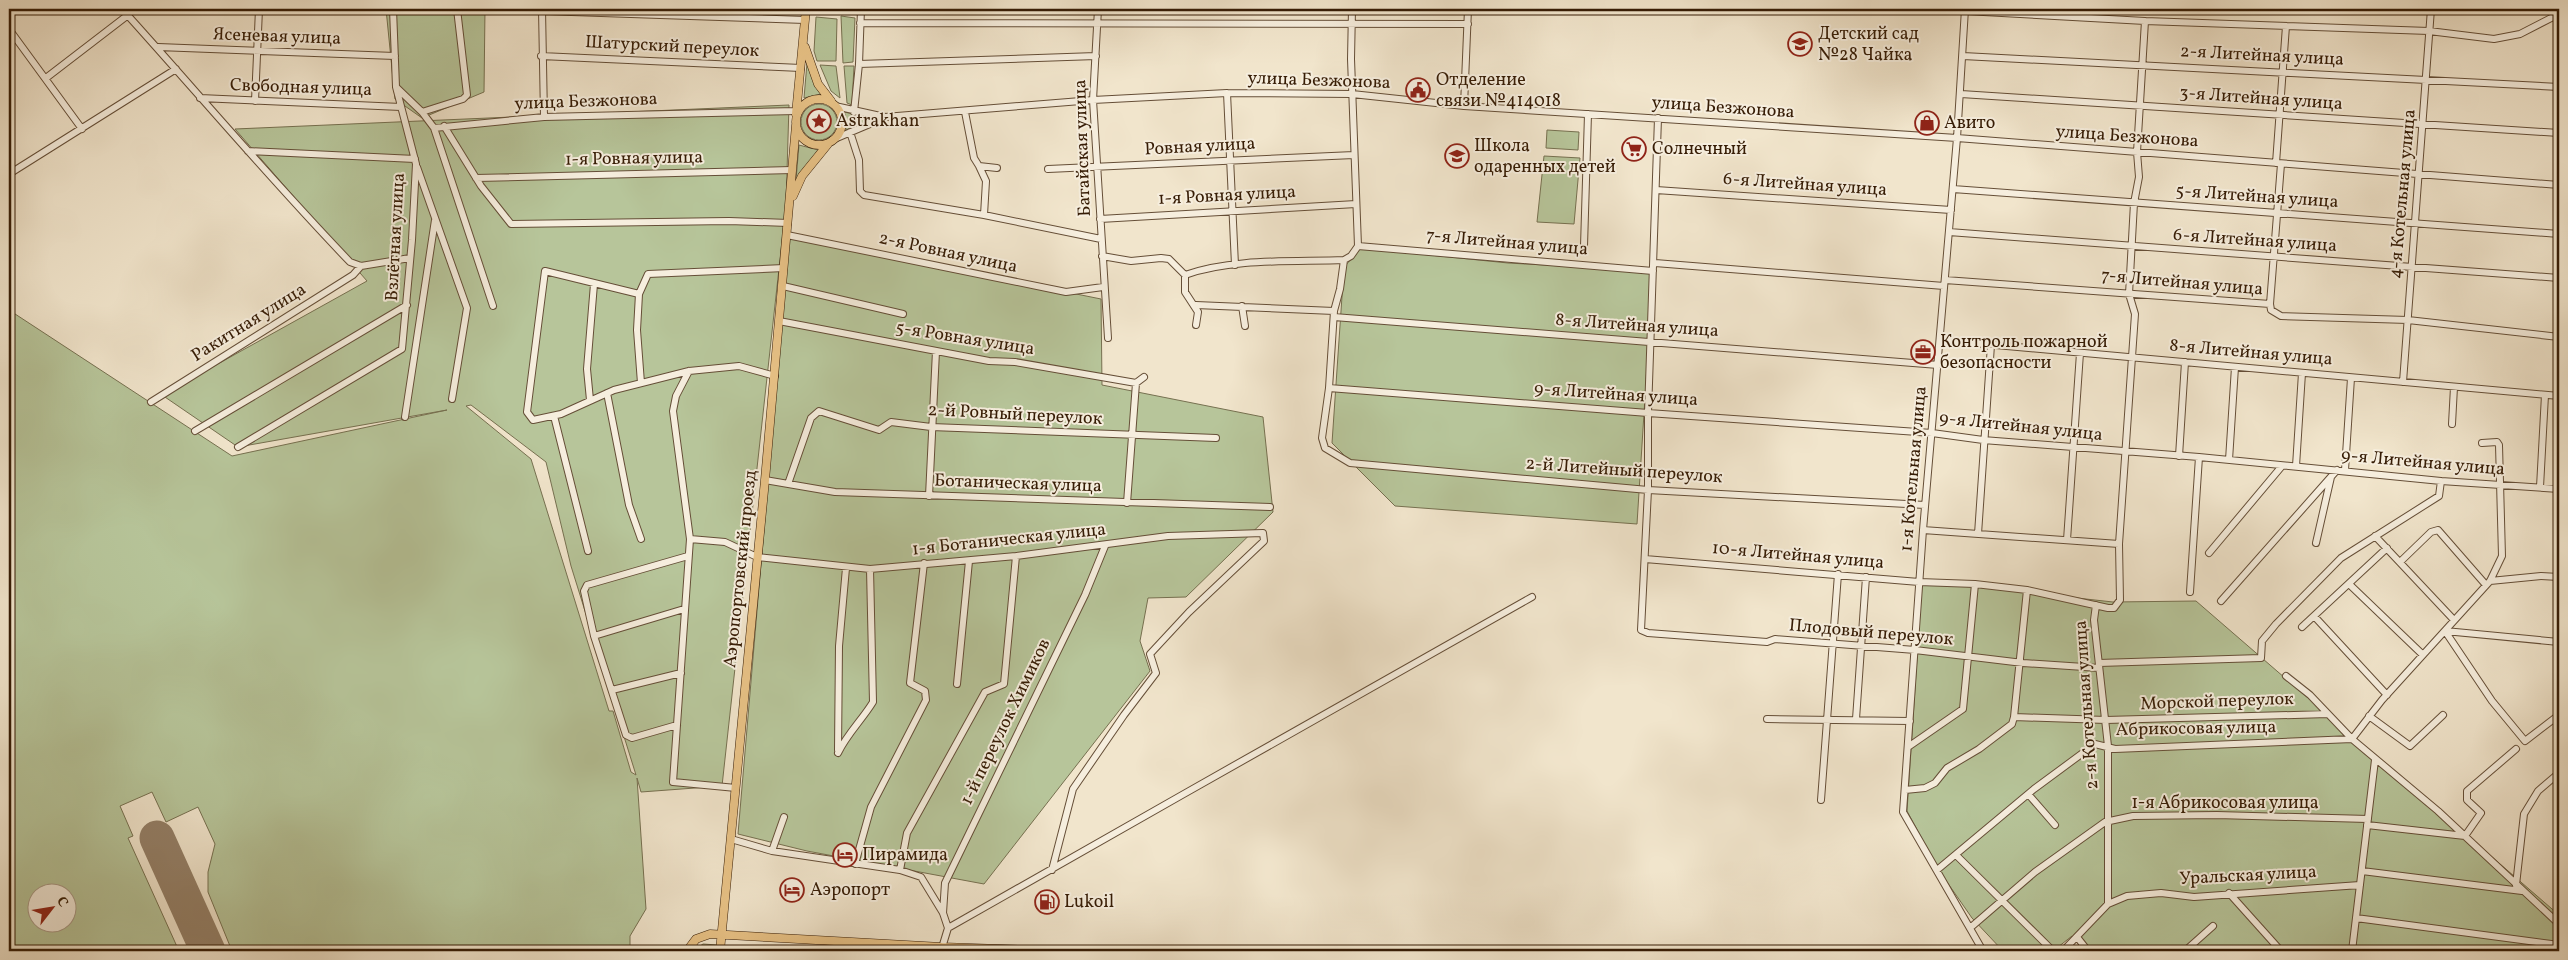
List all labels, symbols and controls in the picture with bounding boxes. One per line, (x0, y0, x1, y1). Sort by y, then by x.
street label: Ясеневая улица (212, 22, 342, 52)
place label: Детский сад №28 Чайка (1818, 22, 1919, 68)
street label: Шатурский переулок (584, 30, 760, 64)
school or university icon: Детский сад №28 Чайка (1787, 31, 1813, 57)
street label: 2-я Литейная улица (2179, 39, 2345, 73)
street label: улица Безжонова (1247, 66, 1391, 96)
place label: Отделение связи №414018 (1436, 68, 1561, 114)
street label: Свободная улица (229, 73, 373, 103)
public building icon: Отделение связи №414018 (1405, 77, 1431, 103)
street label: Батайская улица (1068, 79, 1098, 217)
street label: 3-я Литейная улица (2178, 81, 2344, 117)
street label: улица Безжонова (514, 87, 658, 117)
street label: улица Безжонова (1651, 91, 1795, 125)
place icon: Astrakhan (806, 108, 832, 134)
street label: 4-я Котельная улица (2383, 108, 2423, 280)
place label: Astrakhan (836, 109, 920, 134)
shop icon: Авито (1914, 110, 1940, 136)
place label: Авито (1944, 111, 1995, 136)
street label: улица Безжонова (2055, 120, 2199, 154)
street label: Ровная улица (1144, 132, 1256, 162)
place label: Школа одаренных детей (1474, 134, 1616, 180)
supermarket icon: Солнечный (1621, 136, 1647, 162)
place label: Солнечный (1652, 137, 1747, 162)
school or university icon: Школа одаренных детей (1444, 143, 1470, 169)
street label: 1-я Ровная улица (565, 145, 703, 173)
street label: 6-я Литейная улица (1722, 167, 1888, 203)
street label: Взлётная улица (380, 172, 412, 302)
street label: 5-я Литейная улица (2175, 179, 2339, 215)
street label: 1-я Ровная улица (1157, 180, 1297, 212)
street label: 7-я Литейная улица (1425, 223, 1589, 263)
street label: 6-я Литейная улица (2172, 223, 2338, 259)
street label: 2-я Ровная улица (876, 226, 1020, 280)
street label: 7-я Литейная улица (2100, 263, 2264, 303)
street label: Ракитная улица (187, 278, 311, 368)
street label: 8-я Литейная улица (1554, 308, 1720, 344)
street label: 5-я Ровная улица (894, 316, 1036, 362)
place label: Контроль пожарной безопасности (1940, 330, 2108, 376)
street label: 8-я Литейная улица (2168, 333, 2334, 373)
office icon: Контроль пожарной безопасности (1910, 339, 1936, 365)
street label: 9-я Литейная улица (1533, 377, 1699, 413)
street label: 1-я Котельная улица (1894, 385, 1934, 553)
street label: 2-й Ровный переулок (927, 398, 1103, 432)
street label: 9-я Литейная улица (1938, 406, 2104, 448)
street label: 9-я Литейная улица (2340, 443, 2506, 483)
street label: 2-й Литейный переулок (1525, 452, 1724, 490)
street label: Аэропортовский проезд (718, 469, 764, 669)
street label: Ботаническая улица (934, 469, 1102, 499)
street label: 1-я Ботаническая улица (911, 517, 1107, 563)
street label: 10-я Литейная улица (1711, 536, 1885, 576)
street label: Плодовый переулок (1788, 613, 1955, 653)
street label: 2-я Котельная улица (2069, 619, 2105, 791)
street label: 1-й переулок Химиков (955, 635, 1057, 809)
street label: Морской переулок (2140, 687, 2295, 717)
street label: Абрикосовая улица (2115, 715, 2277, 743)
street label: 1-я Абрикосовая улица (2131, 791, 2319, 816)
hotel icon: Пирамида (832, 842, 858, 868)
place label: Пирамида (862, 843, 948, 868)
street label: Уральская улица (2179, 860, 2317, 892)
hotel icon: Аэропорт (779, 877, 805, 903)
place label: Аэропорт (810, 878, 890, 903)
north arrow (28, 882, 78, 932)
fuel station icon: Lukoil (1034, 889, 1060, 915)
place label: Lukoil (1064, 890, 1114, 915)
text: С (51, 893, 72, 911)

